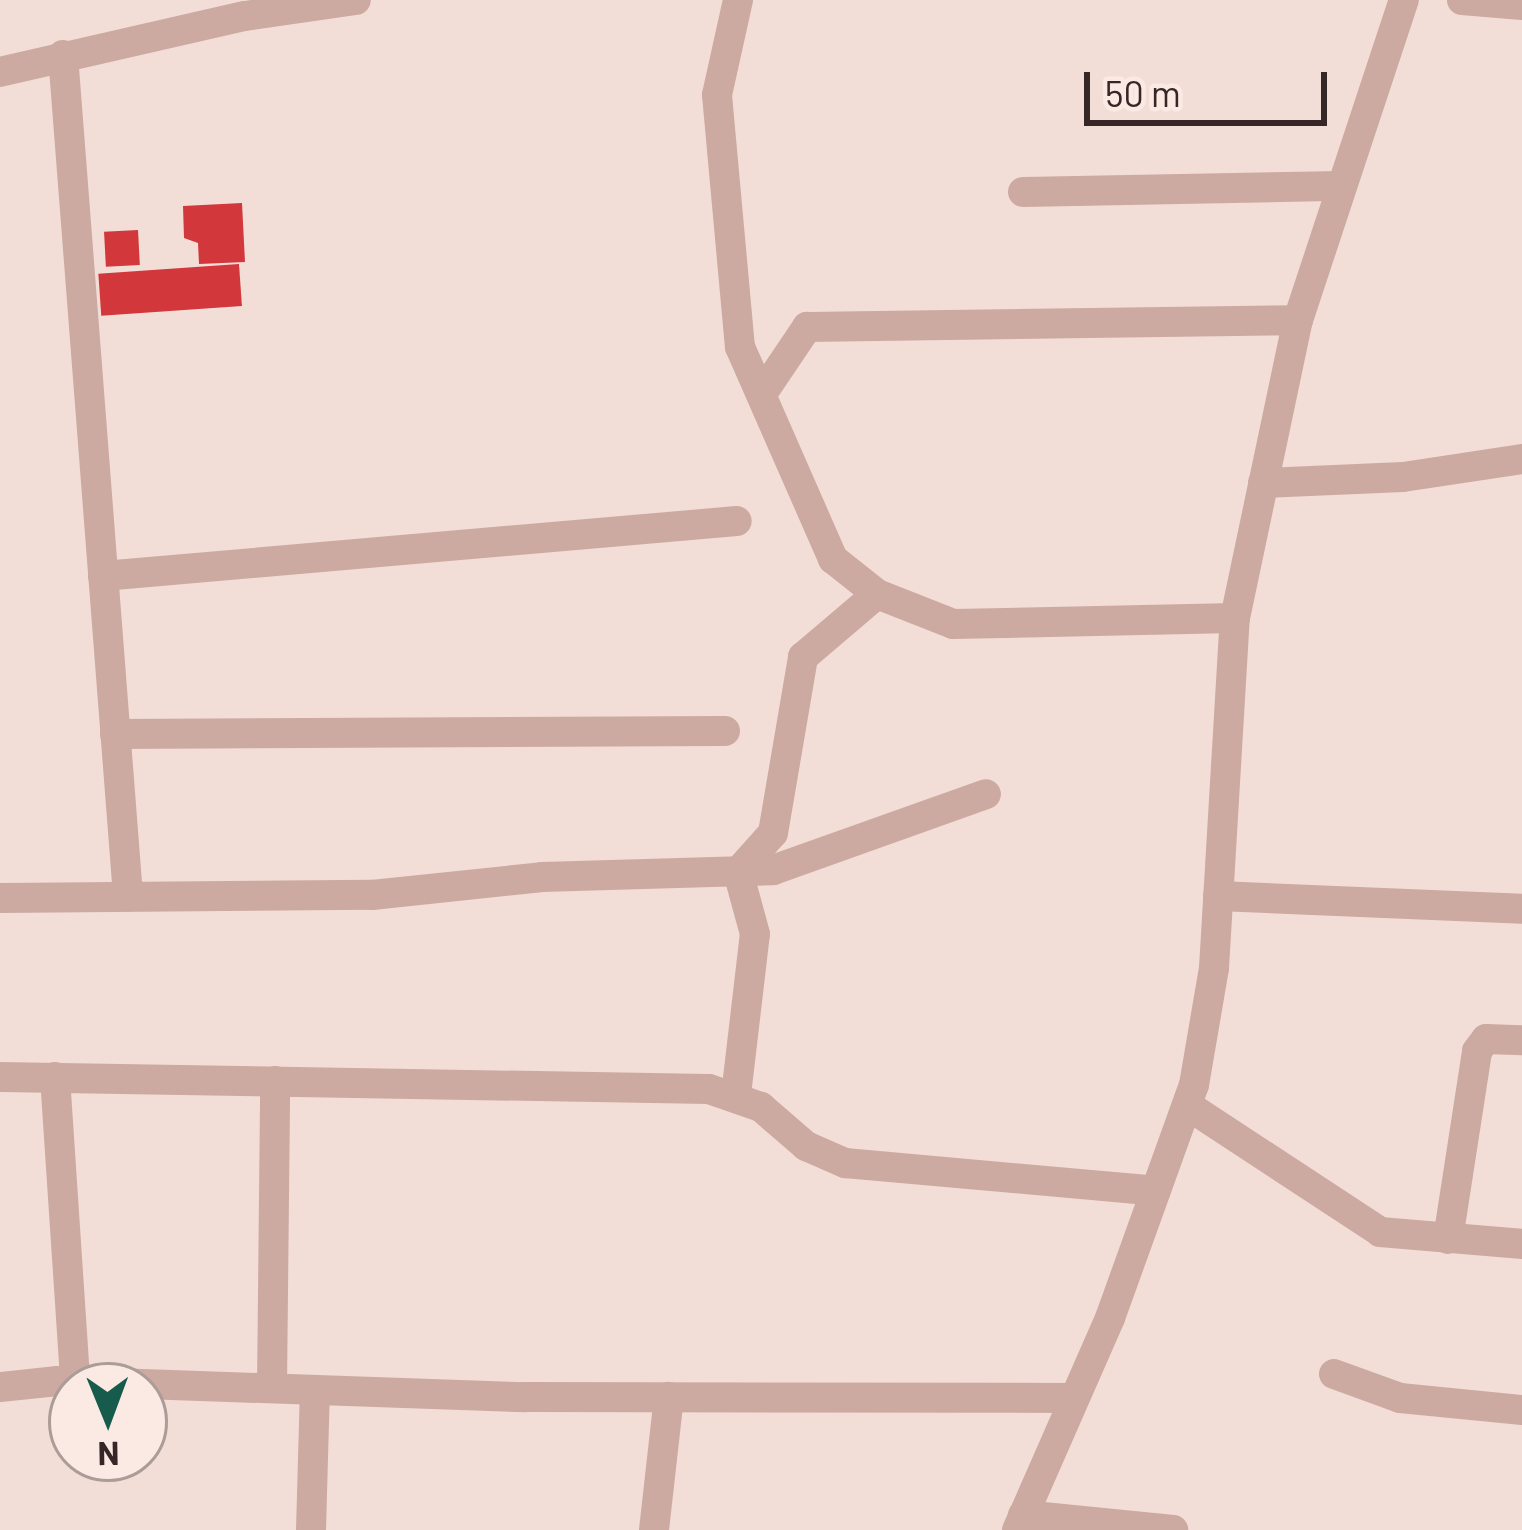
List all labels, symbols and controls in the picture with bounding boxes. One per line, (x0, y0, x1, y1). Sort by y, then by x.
scale bar (1090, 48, 1333, 122)
text: 50 m (1105, 71, 1181, 114)
north arrow (48, 1362, 168, 1482)
text: N (97, 1435, 120, 1475)

